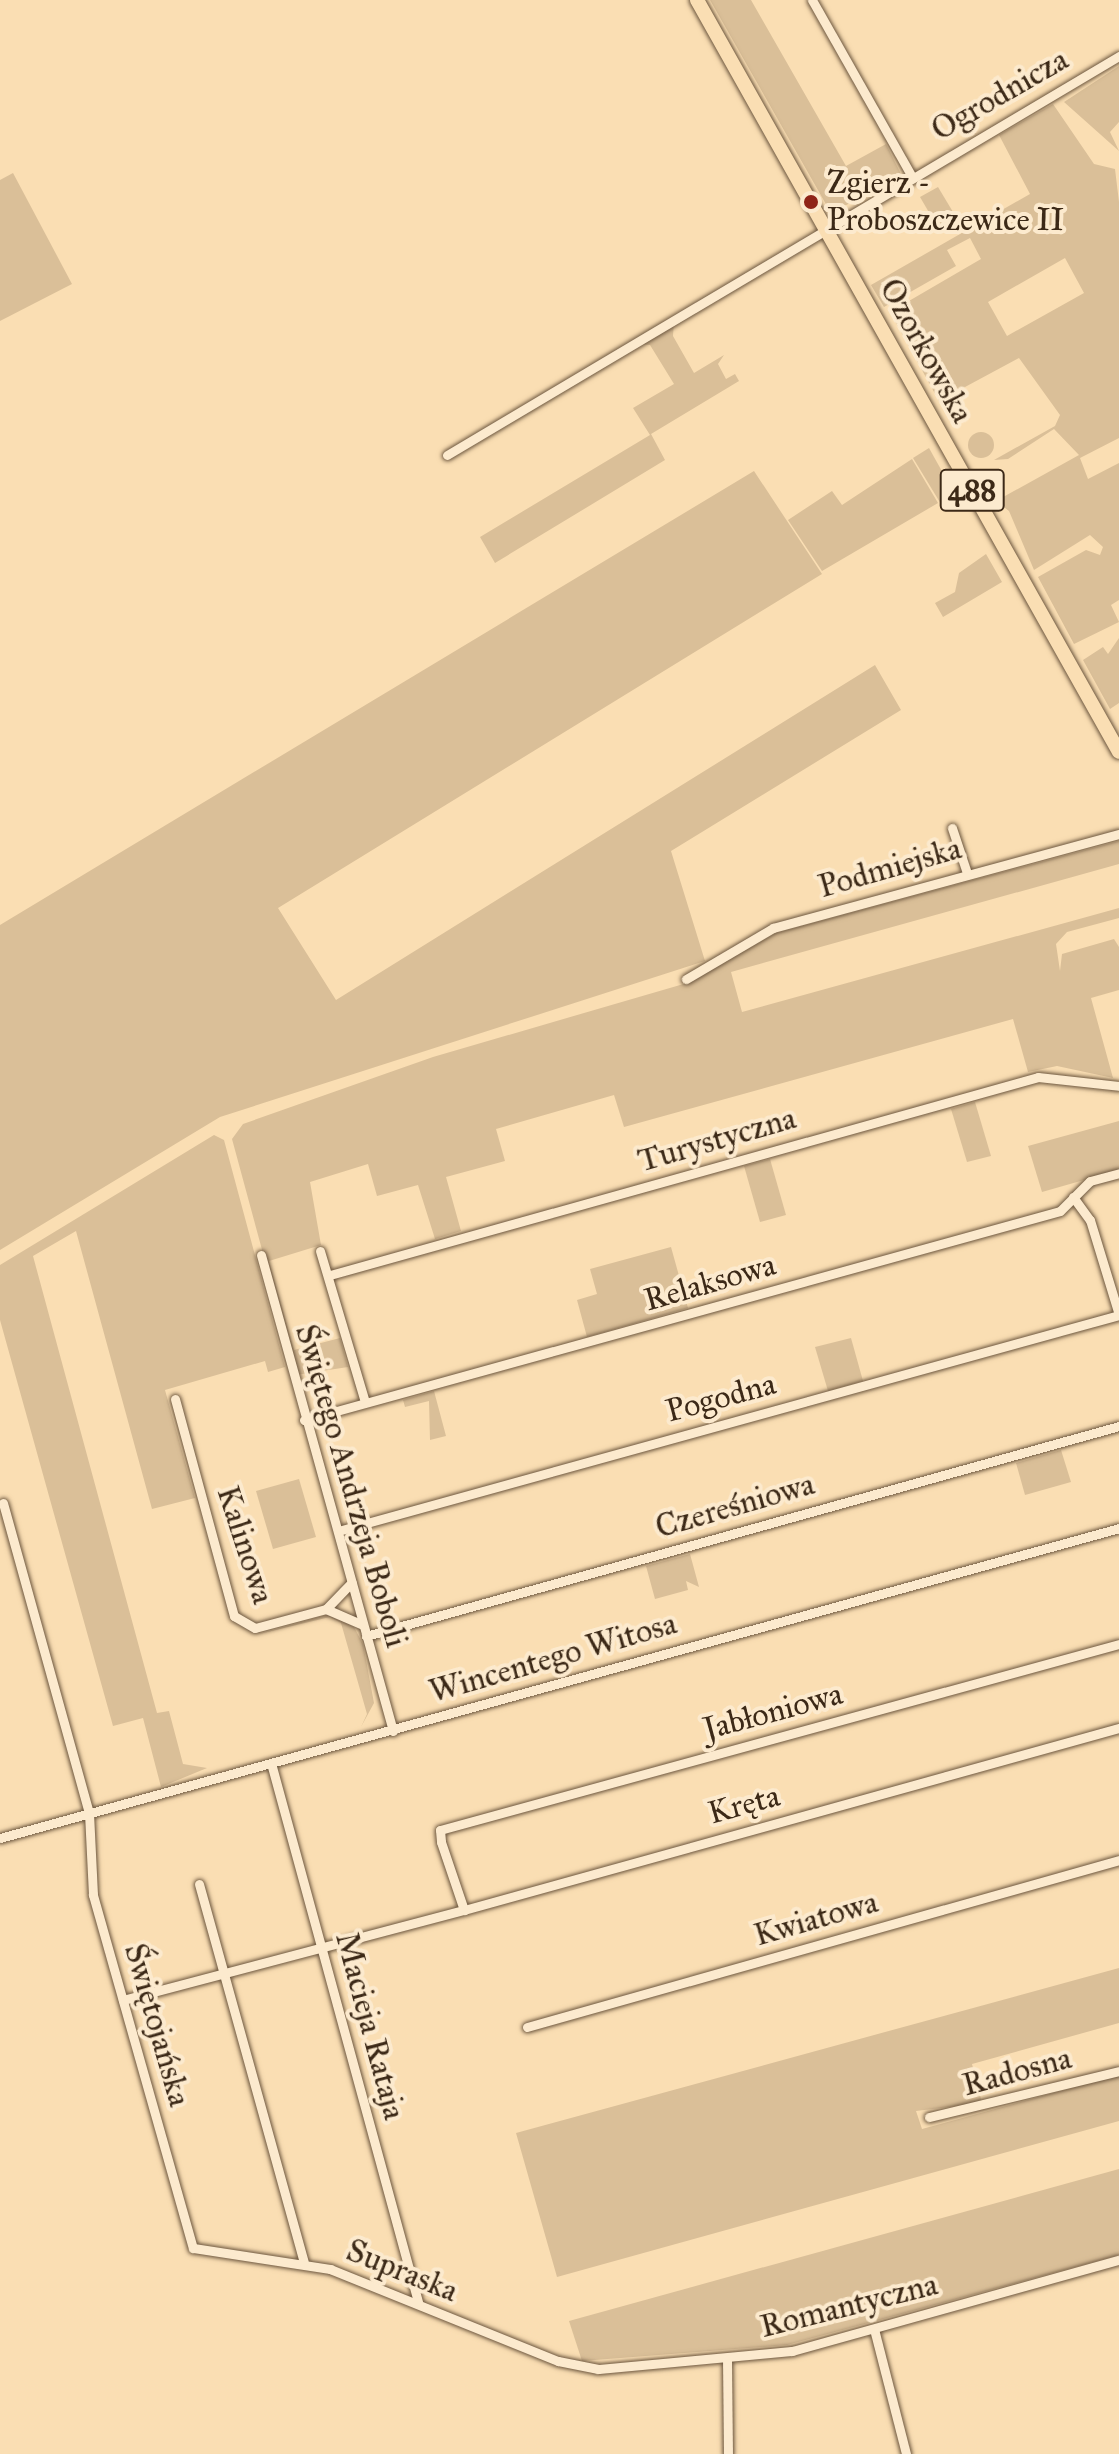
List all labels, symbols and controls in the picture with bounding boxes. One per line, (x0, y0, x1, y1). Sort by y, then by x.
street label: Ogrodnicza (925, 41, 1075, 149)
place label: Zgierz - Proboszczewice II (827, 165, 1064, 240)
marker: Zgierz - Proboszczewice II (802, 193, 820, 211)
street label: Ozorkowska (871, 272, 981, 430)
road number: 488 (938, 464, 1006, 516)
street label: Podmiejska (814, 829, 966, 907)
street label: Turystyczna (634, 1099, 800, 1181)
street label: Relaksowa (640, 1246, 780, 1320)
street label: Świętego Andrzeja Boboli (287, 1320, 415, 1652)
street label: Pogodna (662, 1365, 780, 1431)
street label: Czereśniowa (651, 1465, 819, 1547)
street label: Kalinowa (208, 1481, 282, 1609)
street label: Wincentego Witosa (425, 1604, 681, 1712)
street label: Jabłoniowa (699, 1675, 847, 1749)
street label: Kręta (704, 1777, 784, 1833)
street label: Kwiatowa (750, 1883, 882, 1955)
street label: Macieja Rataja (327, 1928, 413, 2124)
street label: Świętojańska (115, 1939, 199, 2111)
street label: Radosna (958, 2039, 1076, 2105)
street label: Supraska (341, 2231, 463, 2311)
street label: Romantyczna (756, 2265, 942, 2347)

